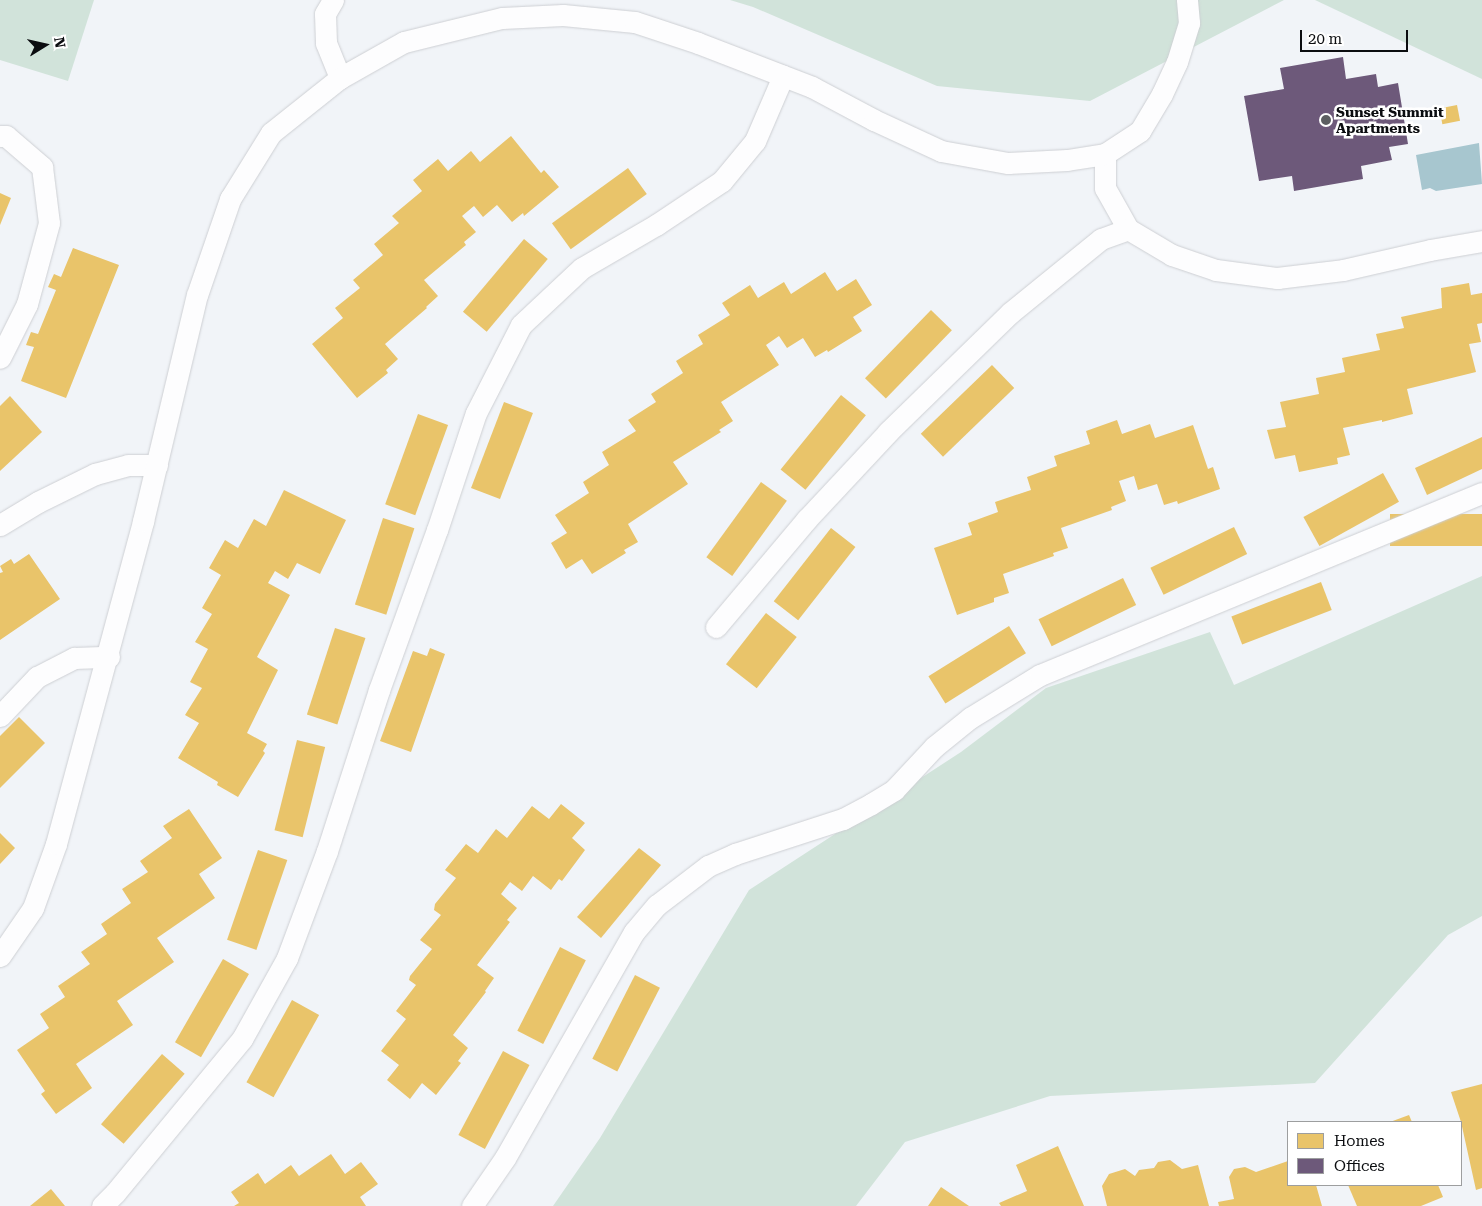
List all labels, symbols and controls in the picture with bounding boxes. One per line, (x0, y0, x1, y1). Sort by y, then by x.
north arrow (20, 20, 70, 70)
scale bar (1302, 20, 1410, 52)
text: 20 m (1308, 30, 1342, 48)
text: N (51, 36, 69, 49)
place label: Sunset Summit Apartments (1336, 104, 1444, 136)
marker: Sunset Summit Apartments (1320, 114, 1332, 126)
legend (1287, 1121, 1462, 1186)
text: Homes (1334, 1132, 1385, 1150)
text: Offices (1334, 1157, 1385, 1175)

